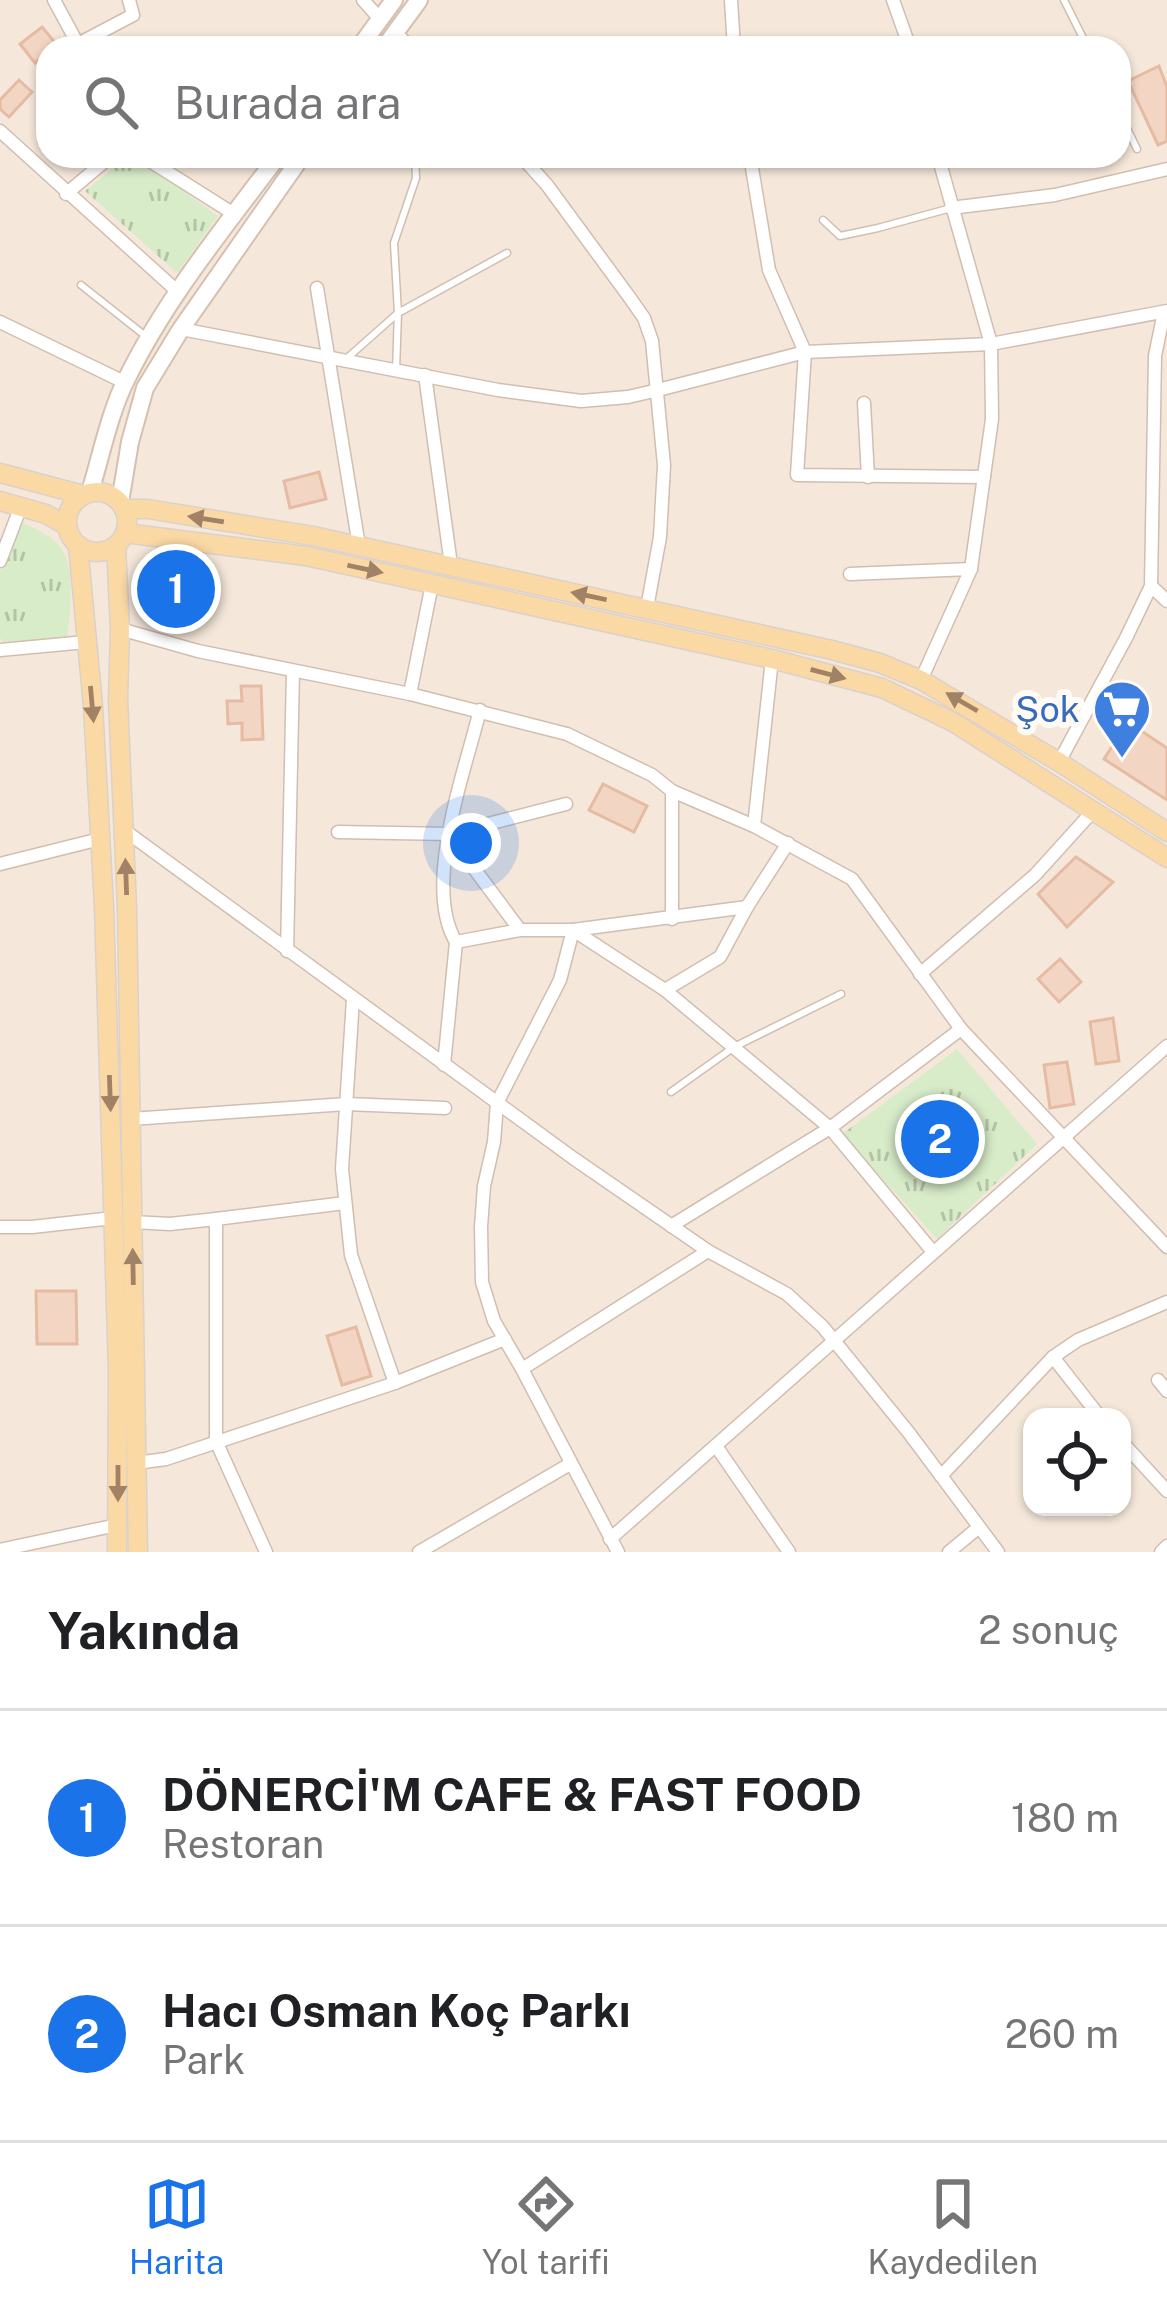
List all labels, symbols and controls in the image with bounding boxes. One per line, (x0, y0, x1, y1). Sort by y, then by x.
search box (36, 36, 1131, 168)
icon: search (78, 69, 144, 135)
text: Burada ara (174, 76, 401, 129)
one-way arrow (187, 509, 225, 527)
pin: 1 (137, 544, 215, 634)
one-way arrow (347, 560, 384, 579)
one-way arrow (569, 585, 607, 604)
one-way arrow (809, 665, 846, 684)
supermarket icon: Şok (1091, 678, 1153, 760)
one-way arrow (83, 686, 102, 723)
place label: Şok (1015, 688, 1080, 730)
one-way arrow (945, 693, 979, 714)
your location (441, 813, 501, 873)
one-way arrow (116, 857, 135, 895)
one-way arrow (100, 1075, 119, 1113)
pin: 2 (901, 1094, 979, 1184)
one-way arrow (123, 1247, 143, 1285)
map controls (1023, 1408, 1131, 1516)
button: locate (1023, 1408, 1131, 1516)
one-way arrow (108, 1465, 127, 1503)
text: Yakında (48, 1601, 240, 1660)
text: 2 sonuç (978, 1607, 1119, 1653)
text: DÖNERCİ'M CAFE & FAST FOOD (162, 1768, 862, 1821)
text: 1 (79, 1795, 95, 1841)
text: 180 m (1011, 1795, 1119, 1841)
text: Restoran (162, 1821, 324, 1867)
text: Hacı Osman Koç Parkı (162, 1984, 631, 2037)
text: 2 (75, 2011, 99, 2057)
text: 260 m (1005, 2011, 1119, 2057)
text: Park (162, 2037, 245, 2083)
tab: Harita (129, 2171, 224, 2281)
tab: Yol tarifi (482, 2171, 610, 2281)
tab: Kaydedilen (867, 2171, 1038, 2281)

